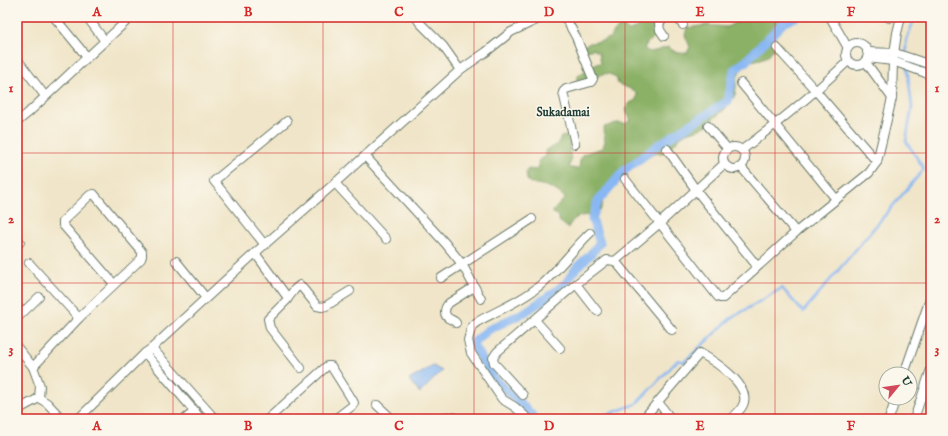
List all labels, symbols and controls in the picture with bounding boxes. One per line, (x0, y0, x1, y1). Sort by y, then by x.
text: A (92, 4, 103, 21)
text: B (244, 4, 253, 21)
text: C (394, 4, 404, 21)
text: D (544, 4, 555, 21)
text: E (695, 4, 705, 21)
text: F (847, 4, 856, 21)
text: 1 (9, 80, 14, 97)
text: 1 (935, 80, 940, 97)
district label: Sukadamai (536, 105, 590, 120)
text: 2 (8, 211, 14, 228)
text: 2 (934, 211, 940, 228)
text: 3 (9, 341, 14, 358)
text: 3 (935, 341, 940, 358)
north arrow (878, 366, 918, 406)
text: U (897, 373, 915, 390)
text: A (92, 418, 103, 435)
text: B (244, 418, 253, 435)
text: C (394, 418, 404, 435)
text: D (544, 418, 555, 435)
text: E (695, 418, 705, 435)
text: F (847, 418, 856, 435)

